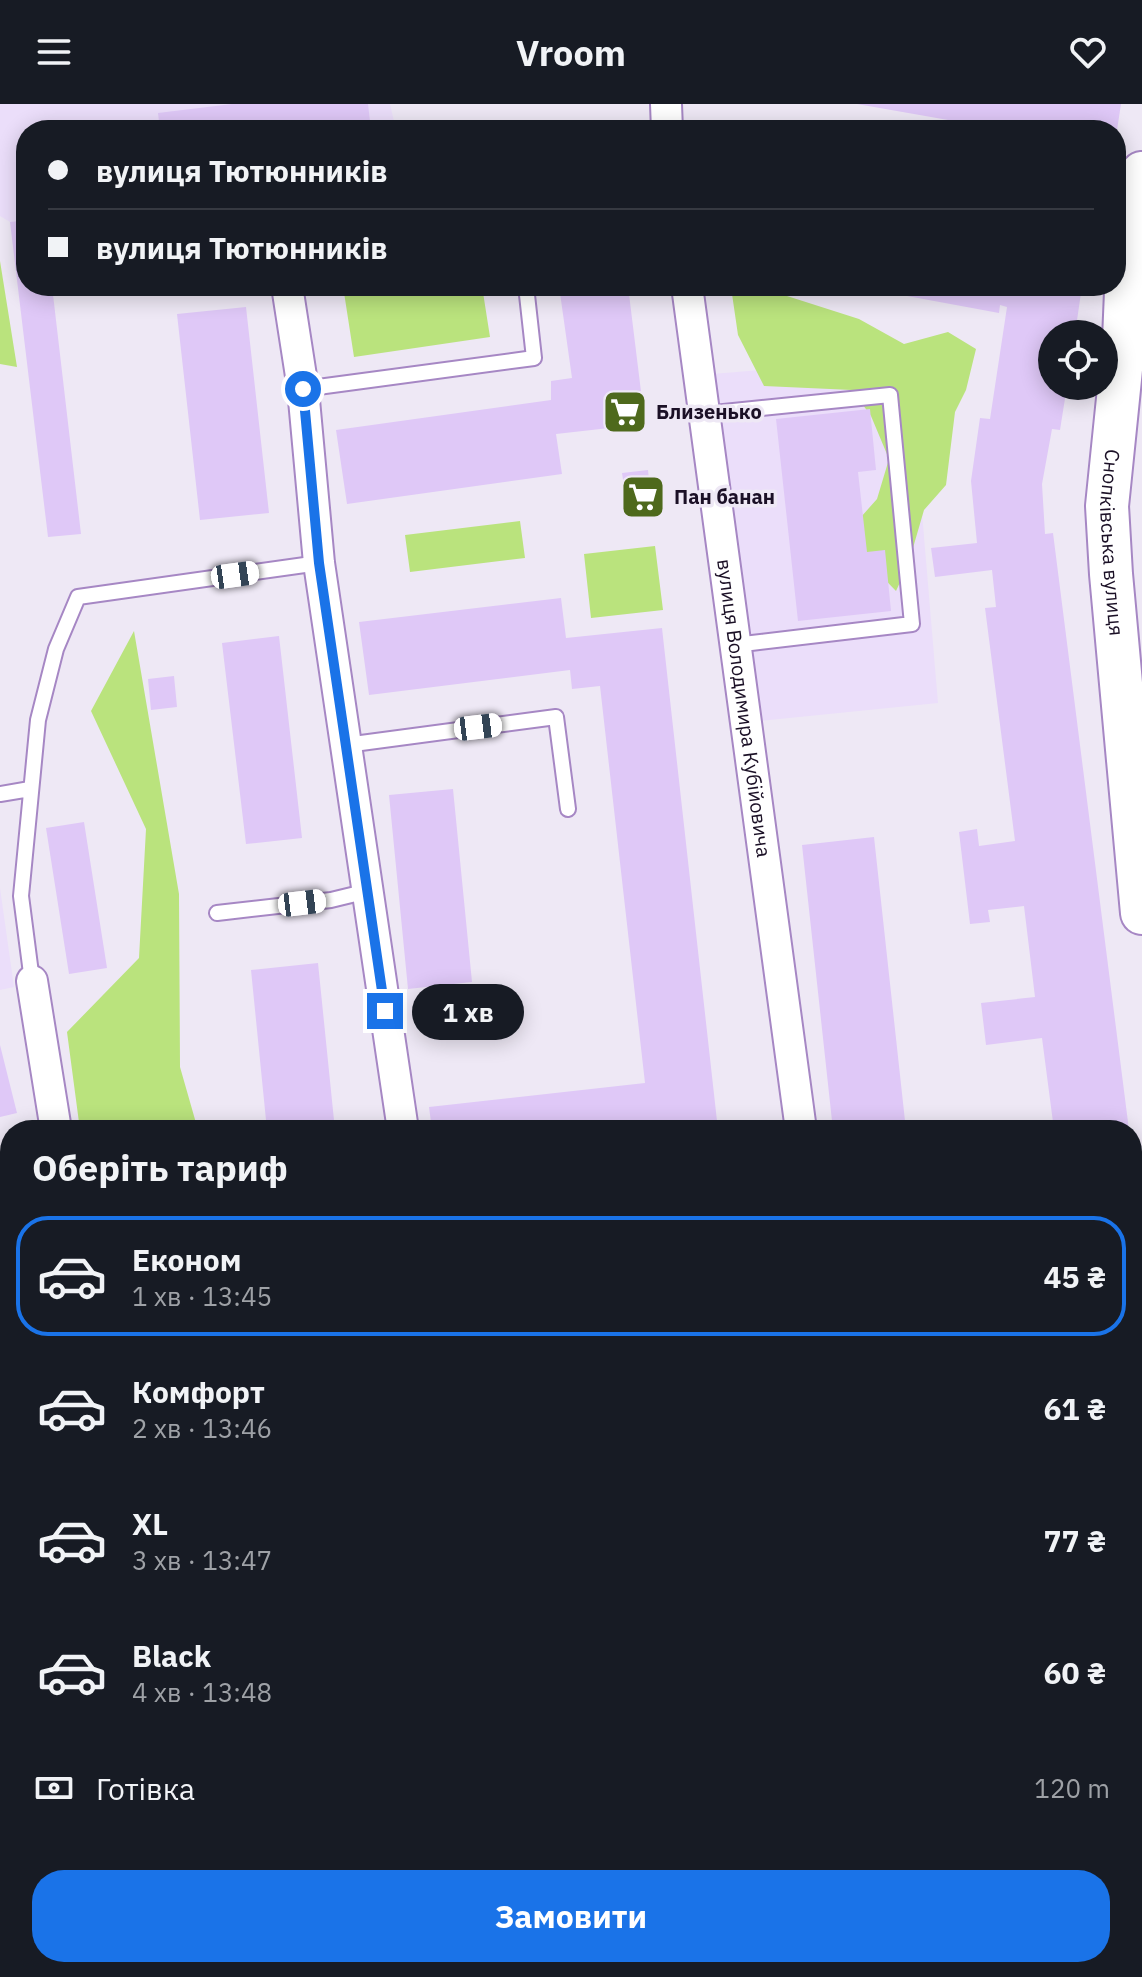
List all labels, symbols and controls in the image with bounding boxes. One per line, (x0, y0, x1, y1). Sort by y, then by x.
text: Vroom (516, 29, 626, 76)
icon: menu (32, 30, 76, 74)
icon: heart (1066, 30, 1110, 74)
text: вулиця Тютюнників (96, 151, 388, 190)
text: вулиця Тютюнників (96, 228, 388, 267)
map controls (1038, 320, 1118, 400)
button: locate (1038, 320, 1118, 400)
route start (285, 371, 321, 407)
supermarket icon: Близенько (601, 388, 649, 436)
place label: Близенько (656, 398, 762, 425)
street label: Снопківська вулиця (1094, 448, 1131, 637)
supermarket icon: Пан банан (619, 473, 667, 521)
place label: Пан банан (674, 483, 775, 510)
street label: вулиця Володимира Кубійовича (711, 557, 778, 859)
car (210, 560, 260, 590)
car (453, 712, 503, 742)
car (277, 888, 327, 918)
callout: 1 хв (413, 983, 525, 1039)
route end (367, 993, 403, 1029)
text: 1 хв (442, 995, 494, 1029)
text: Оберіть тариф (32, 1144, 288, 1191)
icon: car (36, 1240, 108, 1312)
text: Економ (132, 1240, 242, 1279)
text: 45 ₴ (1044, 1257, 1106, 1296)
text: 1 хв · 13:45 (132, 1279, 272, 1313)
icon: car (36, 1372, 108, 1444)
text: Комфорт (132, 1372, 265, 1411)
text: 61 ₴ (1044, 1389, 1106, 1428)
text: 2 хв · 13:46 (132, 1411, 272, 1445)
icon: car (36, 1504, 108, 1576)
text: XL (132, 1504, 168, 1543)
text: 77 ₴ (1044, 1521, 1106, 1560)
text: 3 хв · 13:47 (132, 1543, 272, 1577)
icon: car (36, 1636, 108, 1708)
text: Black (132, 1636, 211, 1675)
text: 60 ₴ (1044, 1653, 1106, 1692)
text: 4 хв · 13:48 (132, 1675, 272, 1709)
icon: cash (32, 1766, 76, 1810)
text: Готівка (96, 1769, 195, 1808)
text: 120 m (1034, 1771, 1110, 1805)
button: Замовити (32, 1870, 1110, 1962)

